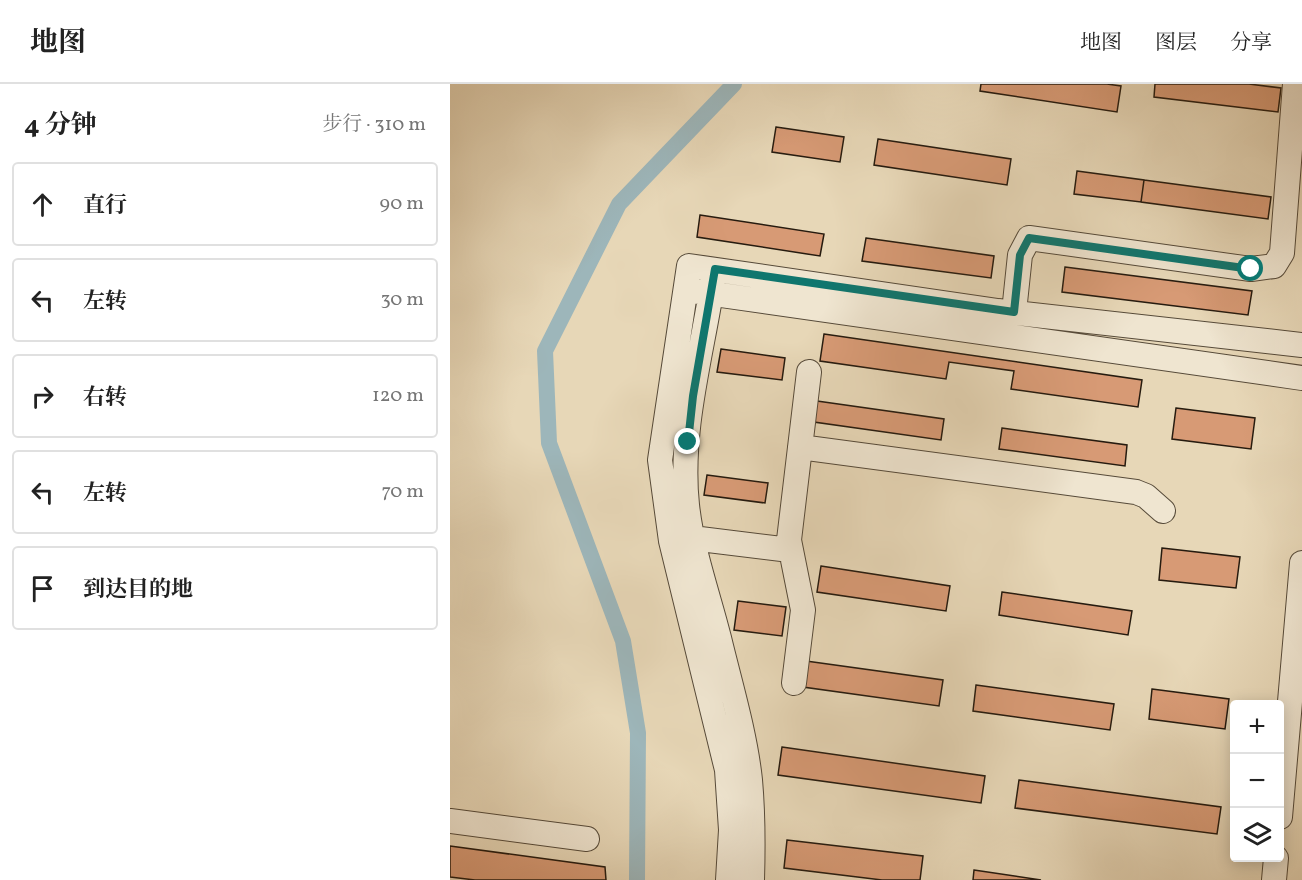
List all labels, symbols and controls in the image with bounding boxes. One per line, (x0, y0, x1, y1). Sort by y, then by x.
text: 地图 (30, 24, 86, 63)
text: 地图 (1080, 29, 1122, 58)
text: 图层 (1155, 29, 1197, 58)
text: 分享 (1230, 29, 1272, 58)
text: 4 分钟 (24, 108, 97, 144)
text: 步行 · 310 m (322, 111, 426, 139)
icon: ahead (26, 188, 59, 221)
text: 90 m (380, 190, 424, 218)
text: 直行 (83, 191, 127, 222)
route start (1237, 255, 1263, 281)
icon: left (26, 284, 59, 317)
text: 30 m (380, 286, 424, 314)
text: 左转 (83, 287, 127, 318)
icon: right (26, 380, 59, 413)
text: 120 m (372, 382, 424, 410)
text: 右转 (83, 383, 127, 414)
route end (674, 428, 700, 454)
icon: left (26, 476, 59, 509)
text: 70 m (381, 478, 424, 506)
text: 左转 (83, 479, 127, 510)
icon: arrive (26, 572, 59, 605)
text: 到达目的地 (83, 575, 193, 606)
map controls (1230, 700, 1284, 862)
button: + (1230, 700, 1284, 754)
button: − (1230, 754, 1284, 808)
button: layers (1230, 808, 1284, 862)

